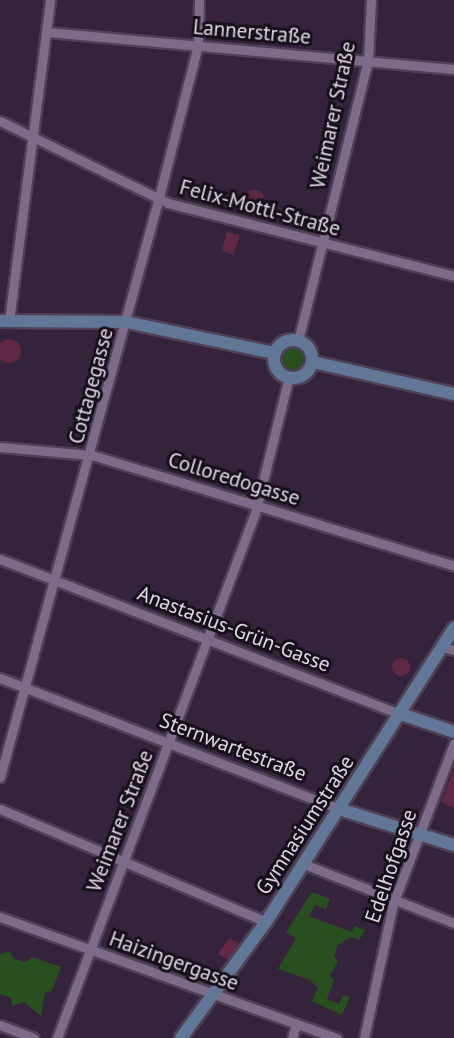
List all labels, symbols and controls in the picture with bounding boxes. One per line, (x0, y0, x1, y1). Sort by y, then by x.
street label: Lannerstraße (192, 14, 312, 50)
street label: Weimarer Straße (305, 39, 361, 191)
street label: Felix-Mottl-Straße (177, 174, 343, 242)
street label: Cottagegasse (63, 325, 119, 447)
street label: Colloredogasse (165, 447, 303, 511)
street label: Anastasius-Grün-Gasse (134, 581, 334, 677)
street label: Sternwartestraße (156, 707, 310, 787)
street label: Weimarer Straße (81, 747, 159, 895)
street label: Gymnasiumstraße (251, 751, 359, 899)
street label: Edelhofgasse (360, 806, 422, 926)
street label: Haizingergasse (106, 926, 242, 996)

